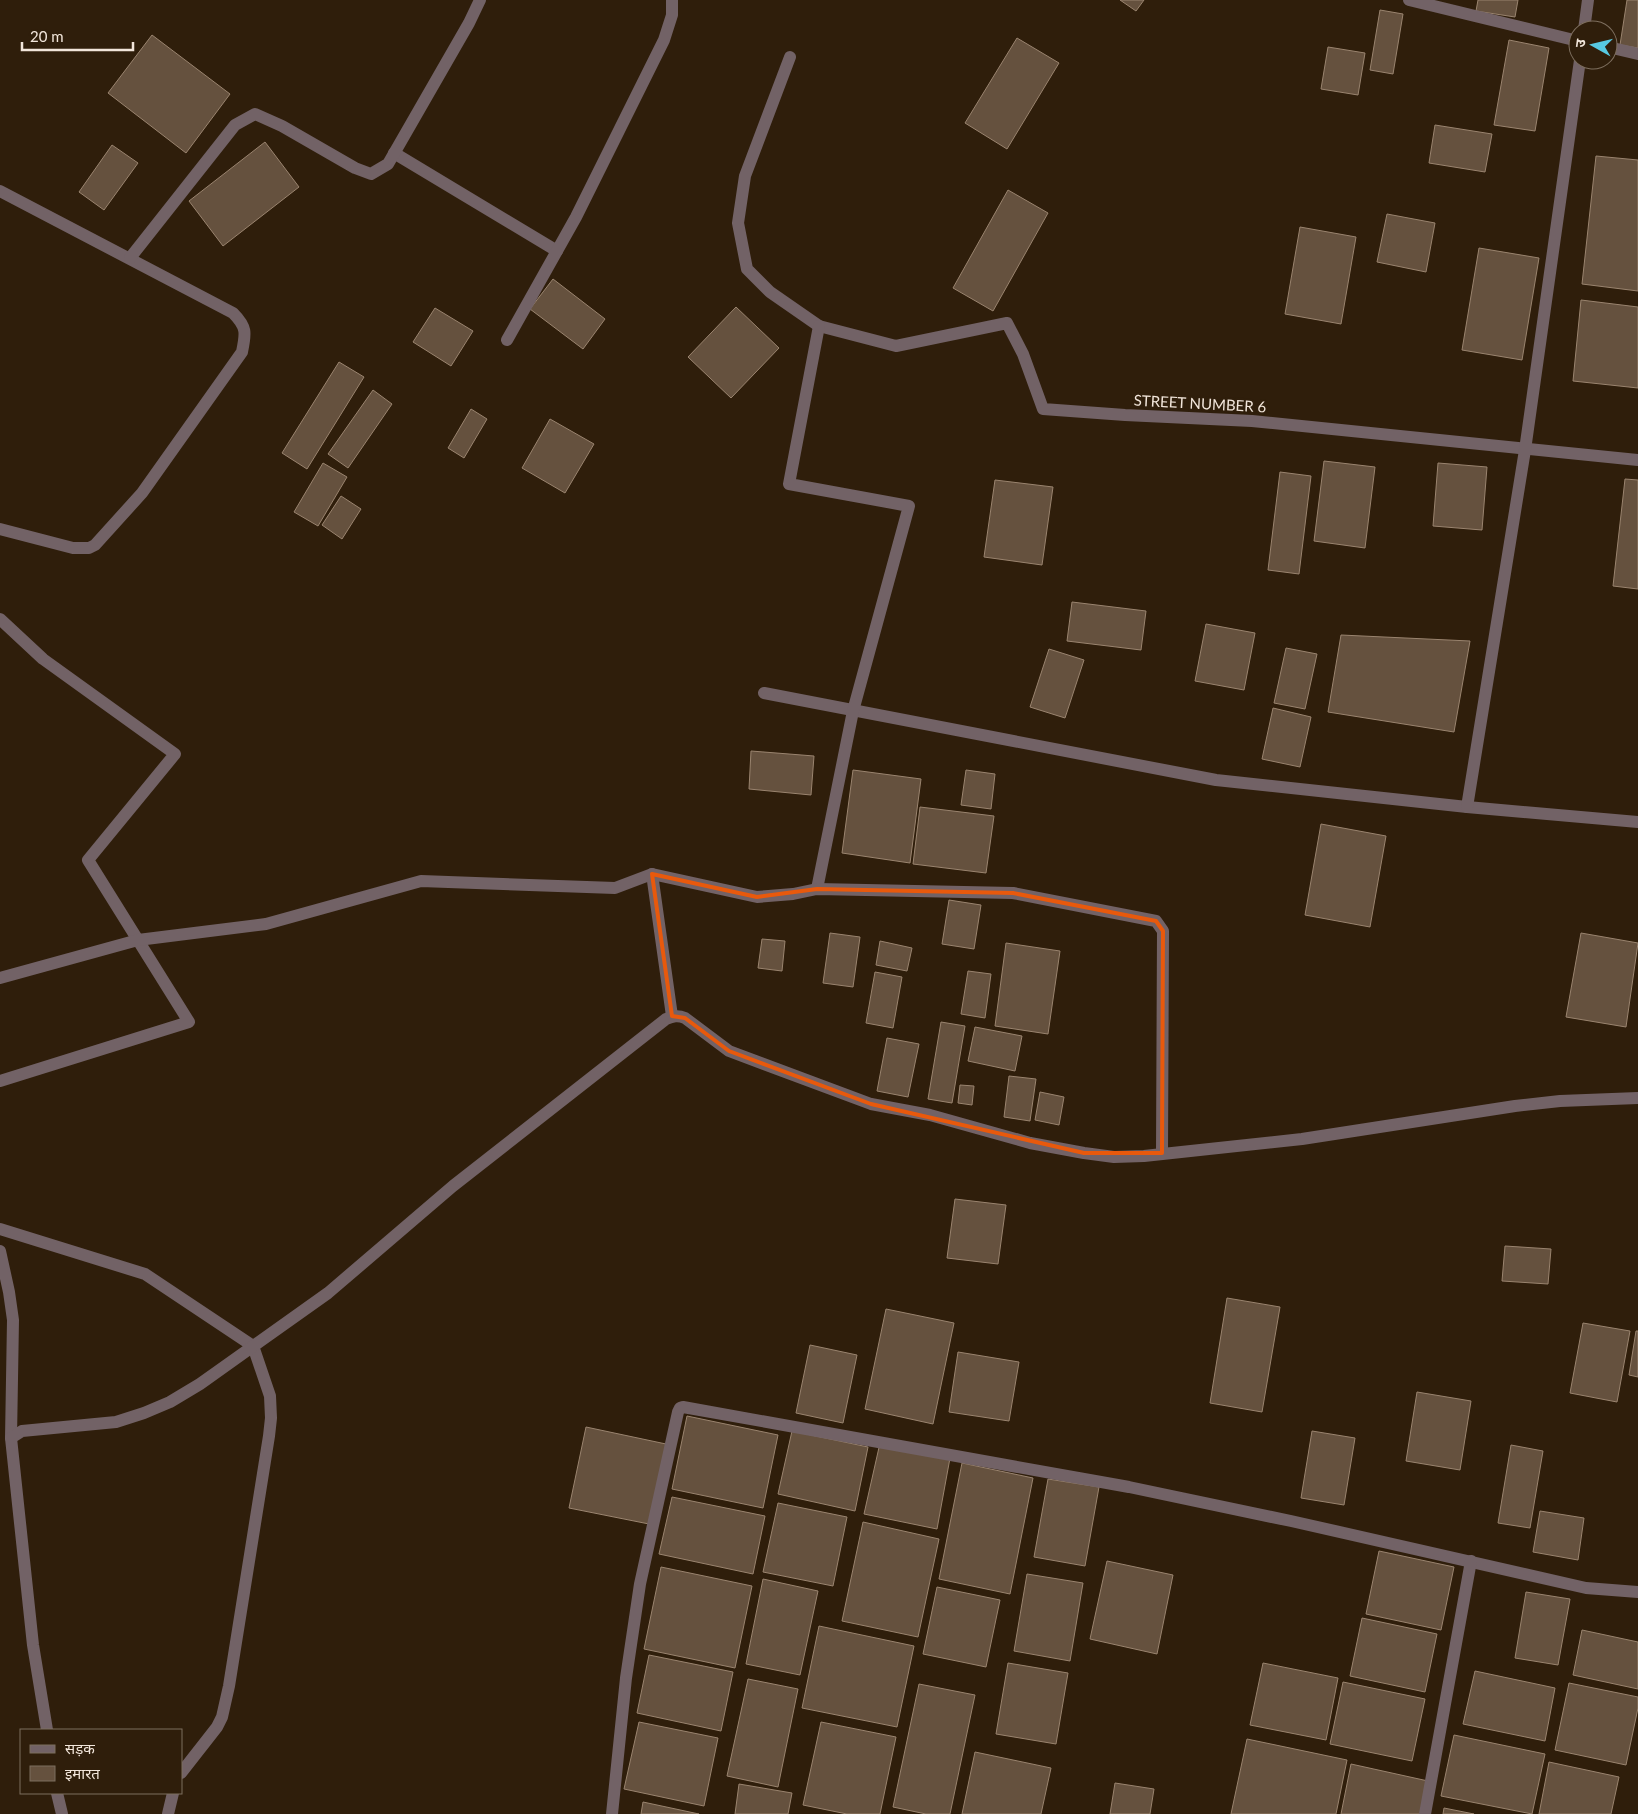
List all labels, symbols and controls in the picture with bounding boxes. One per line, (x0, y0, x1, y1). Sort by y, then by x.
scale bar (22, 20, 134, 52)
north arrow (1568, 20, 1618, 70)
text: 20 m (30, 27, 64, 45)
text: उ (1571, 37, 1589, 48)
street label: STREET NUMBER 6 (1133, 391, 1267, 415)
legend (20, 1729, 182, 1794)
text: सड़क (65, 1739, 95, 1757)
text: इमारत (65, 1764, 100, 1782)

